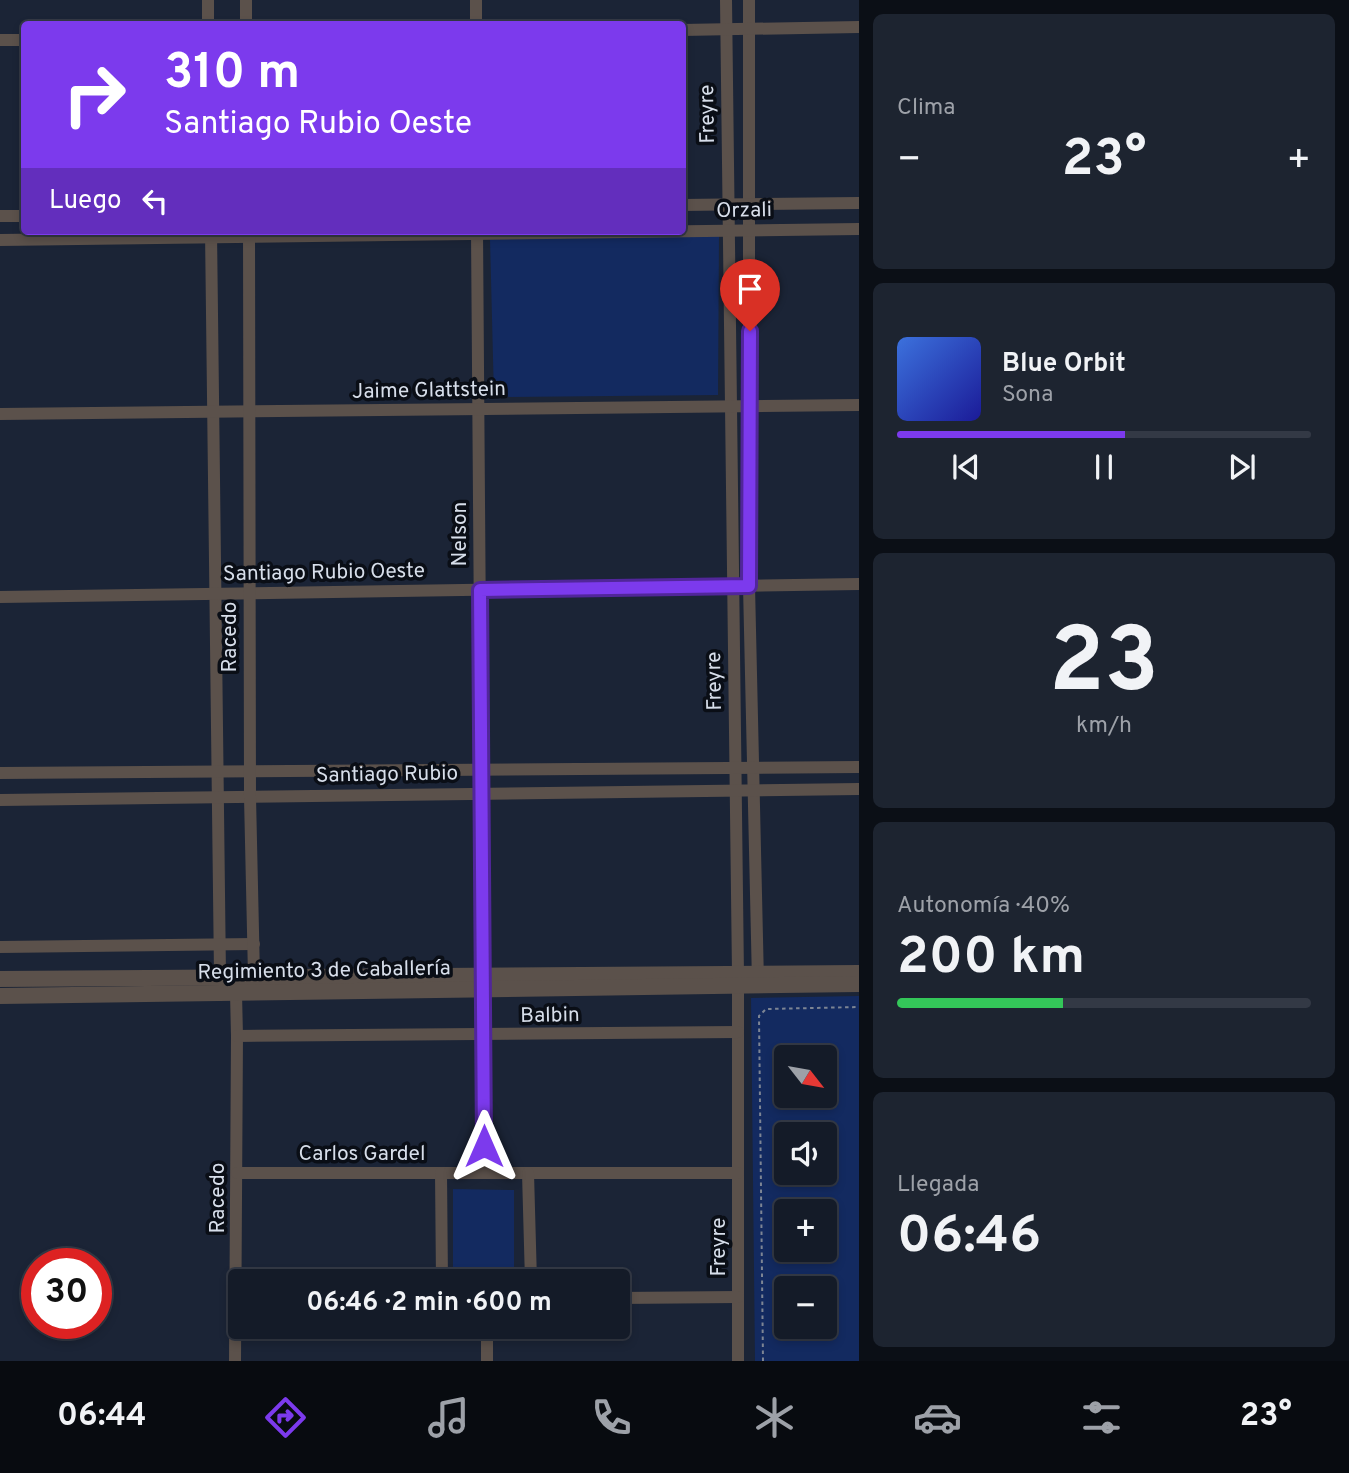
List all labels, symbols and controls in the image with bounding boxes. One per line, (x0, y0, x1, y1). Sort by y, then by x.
text: 310 m (164, 44, 300, 106)
icon: right (49, 49, 140, 140)
street label: Freyre (694, 84, 722, 144)
text: Clima (897, 94, 955, 123)
text: Santiago Rubio Oeste (164, 105, 472, 145)
text: 23° (1062, 128, 1146, 194)
text: − (897, 137, 922, 186)
text: + (1286, 137, 1311, 186)
icon: left (136, 182, 174, 220)
text: Luego (49, 185, 122, 218)
street label: Orzali (716, 197, 772, 225)
pin (720, 259, 780, 331)
icon: arrive (731, 270, 769, 308)
text: Blue Orbit (1002, 348, 1126, 381)
street label: Jaime Glattstein (352, 376, 506, 406)
text: Sona (1002, 381, 1053, 410)
icon: previous (947, 448, 985, 486)
icon: pause (1085, 448, 1123, 486)
icon: next (1223, 448, 1261, 486)
street label: Nelson (447, 502, 474, 566)
street label: Santiago Rubio Oeste (223, 558, 425, 588)
street label: Racedo (217, 602, 244, 672)
text: 23 (1049, 609, 1159, 724)
street label: Freyre (701, 651, 729, 711)
text: km/h (1076, 712, 1132, 741)
street label: Santiago Rubio (316, 760, 458, 790)
text: Autonomía · 40% (897, 892, 1070, 921)
text: 200 km (897, 926, 1085, 992)
street label: Regimiento 3 de Caballería (197, 955, 451, 987)
street label: Balbin (520, 1002, 580, 1030)
north arrow (774, 1045, 836, 1108)
map controls (774, 1045, 837, 1339)
position arrow (447, 1109, 521, 1183)
button: sound (774, 1122, 837, 1185)
street label: Carlos Gardel (299, 1141, 425, 1168)
street label: Racedo (205, 1163, 232, 1233)
text: Llegada (897, 1171, 979, 1200)
button: + (774, 1199, 837, 1262)
text: 06:46 (897, 1205, 1041, 1271)
street label: Freyre (706, 1217, 733, 1277)
speed limit sign: 30 (21, 1248, 112, 1339)
button: − (774, 1276, 837, 1339)
text: 06:46 · 2 min · 600 m (306, 1287, 552, 1320)
icon: directions (261, 1393, 310, 1442)
icon: music (424, 1393, 473, 1442)
icon: phone (587, 1393, 636, 1442)
icon: climate (750, 1393, 799, 1442)
icon: car (913, 1393, 962, 1442)
icon: filters (1077, 1393, 1126, 1442)
text: 06:44 (57, 1397, 147, 1437)
text: 23° (1240, 1397, 1292, 1437)

